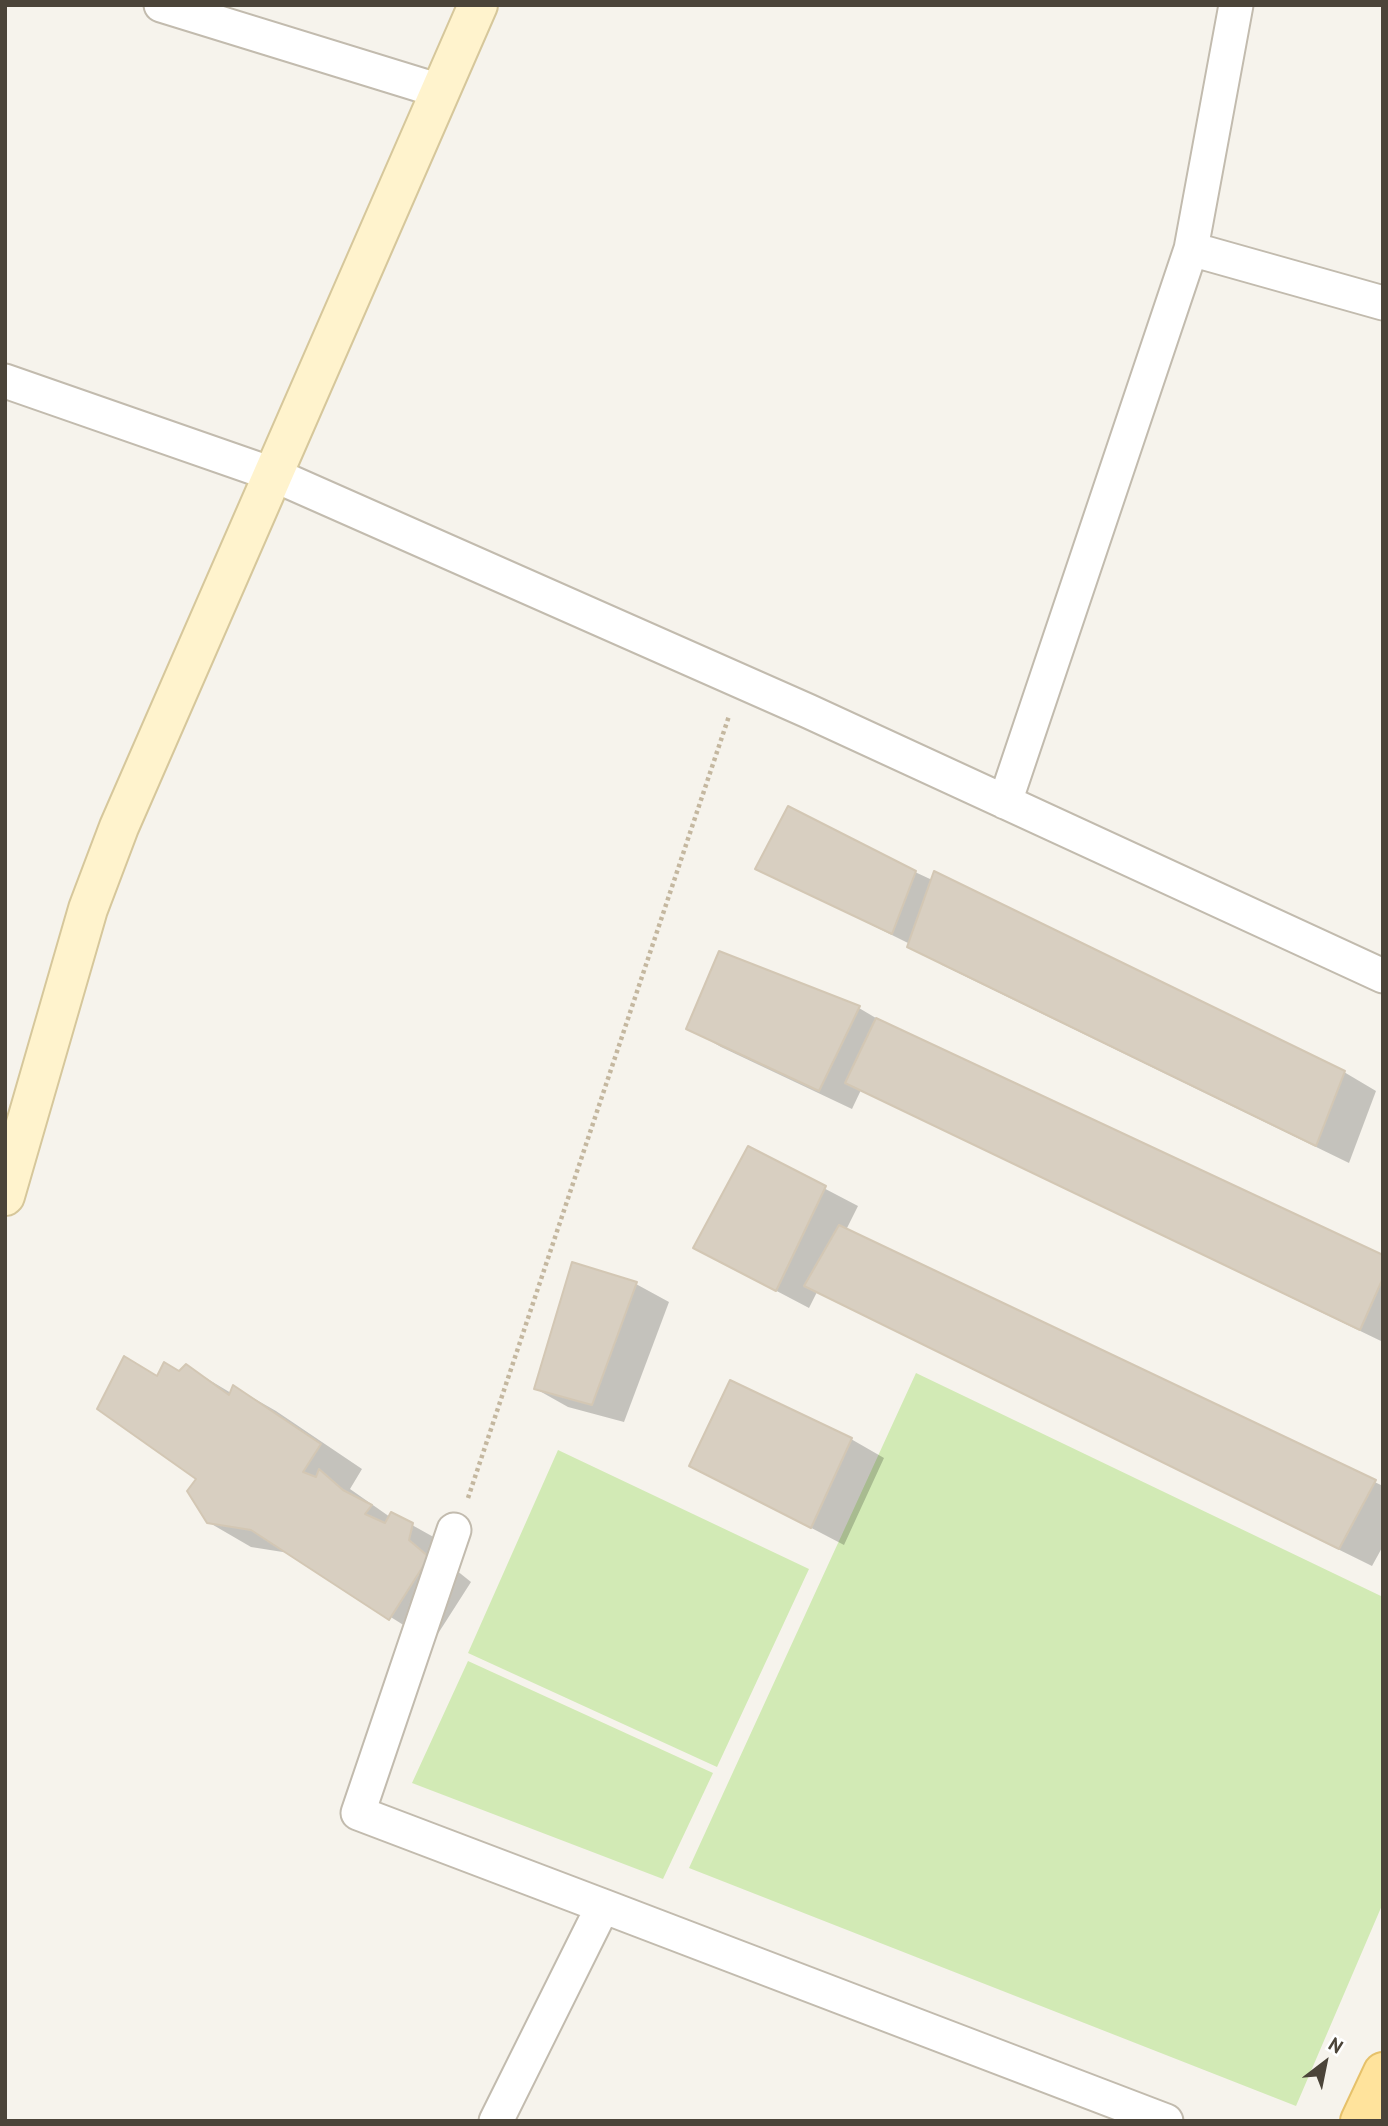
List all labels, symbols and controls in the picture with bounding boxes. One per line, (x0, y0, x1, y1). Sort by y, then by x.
north arrow (1290, 2028, 1360, 2098)
text: N (1324, 2032, 1348, 2059)

